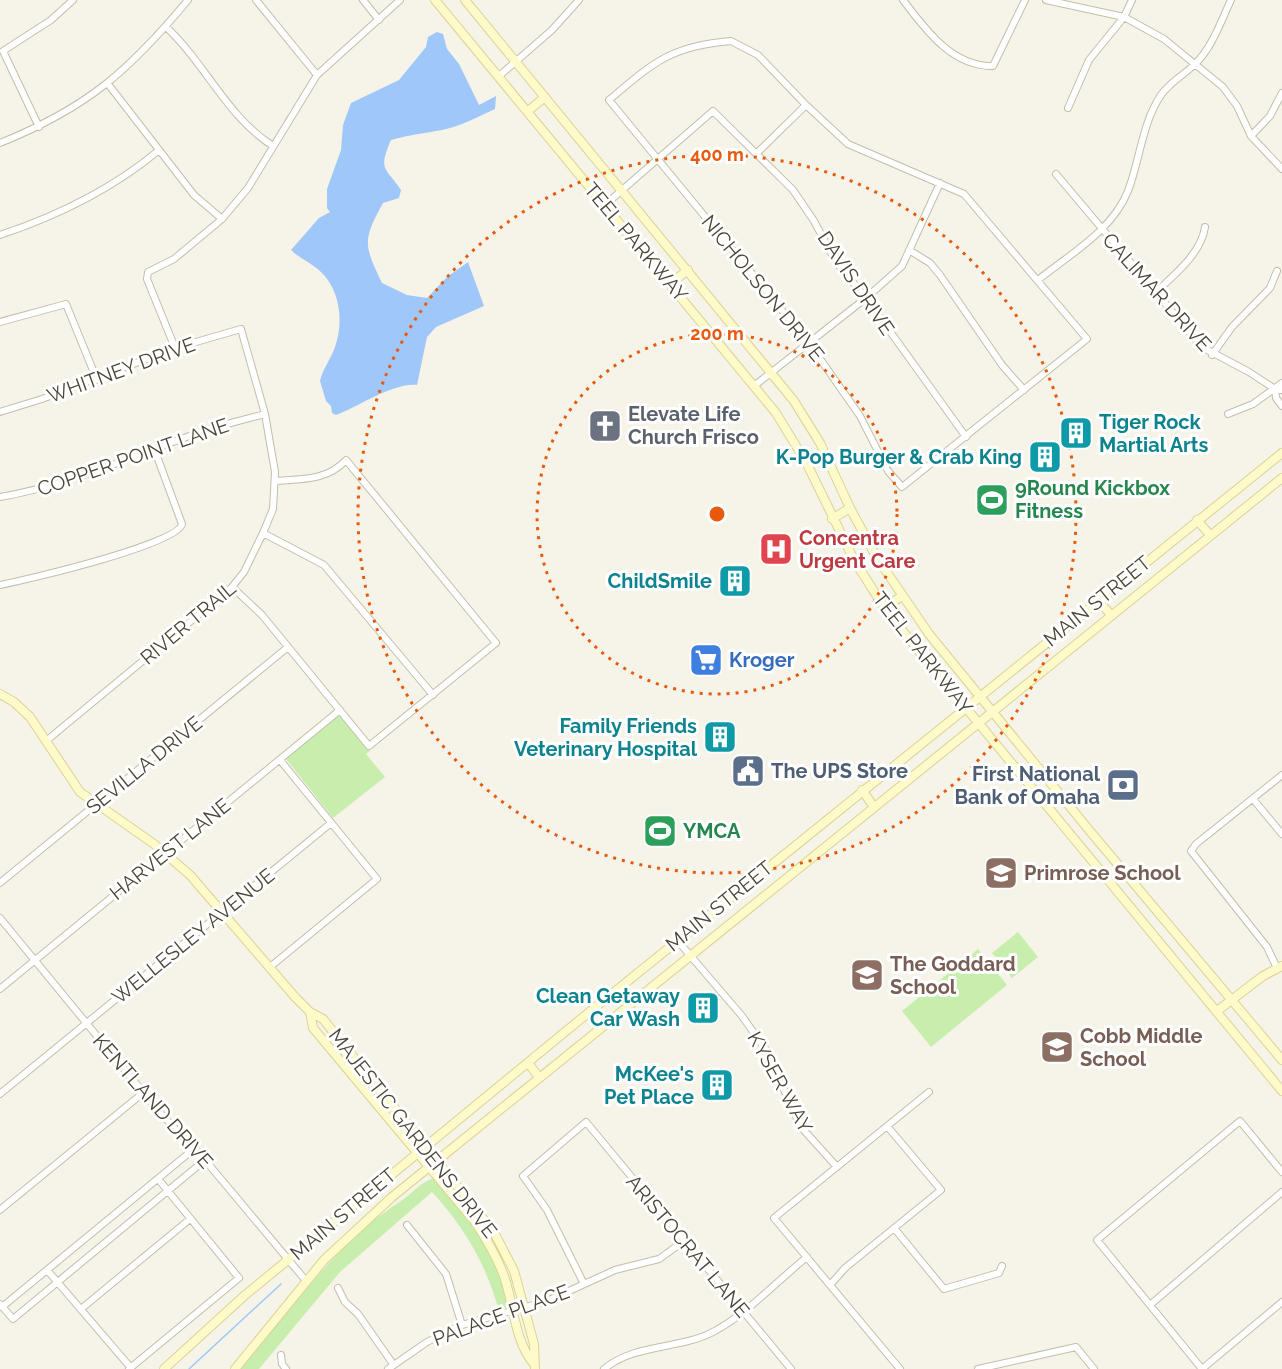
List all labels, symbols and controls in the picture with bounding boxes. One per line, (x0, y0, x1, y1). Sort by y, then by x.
text: 400 m (690, 144, 744, 165)
street label: TEEL PARKWAY (579, 177, 693, 307)
street label: NICHOLSON DRIVE (697, 210, 829, 366)
street label: DAVIS DRIVE (812, 227, 900, 339)
street label: CALIMAR DRIVE (1098, 228, 1216, 356)
text: 200 m (690, 323, 744, 344)
street label: WHITNEY DRIVE (44, 332, 198, 408)
place label: Elevate Life Church Frisco (628, 402, 759, 449)
church icon: Elevate Life Church Frisco (587, 408, 623, 444)
place label: Tiger Rock Martial Arts (1099, 410, 1209, 457)
street label: COPPER POINT LANE (34, 413, 232, 501)
building icon: Tiger Rock Martial Arts (1058, 415, 1094, 451)
building icon: K-Pop Burger & Crab King (1027, 439, 1063, 475)
place label: K-Pop Burger & Crab King (776, 445, 1022, 469)
place label: 9Round Kickbox Fitness (1015, 476, 1170, 523)
sports icon: 9Round Kickbox Fitness (974, 482, 1010, 518)
centre of rings (707, 504, 727, 524)
place label: Concentra Urgent Care (799, 526, 915, 573)
hospital icon: Concentra Urgent Care (758, 531, 794, 567)
street label: MAIN STREET (1039, 551, 1155, 651)
building icon: ChildSmile (717, 563, 753, 599)
place label: ChildSmile (608, 569, 712, 593)
street label: RIVER TRAIL (136, 576, 241, 670)
street label: TEEL PARKWAY (868, 587, 978, 719)
supermarket icon: Kroger (688, 642, 724, 678)
place label: Kroger (729, 648, 795, 672)
street label: SEVILLA DRIVE (81, 711, 207, 819)
place label: Family Friends Veterinary Hospital (514, 714, 698, 761)
building icon: Family Friends Veterinary Hospital (702, 719, 738, 755)
public building icon: The UPS Store (730, 753, 766, 789)
place label: The UPS Store (771, 759, 908, 783)
place label: First National Bank of Omaha (954, 762, 1101, 809)
bank icon: First National Bank of Omaha (1105, 767, 1141, 803)
street label: HARVEST LANE (105, 793, 235, 905)
sports icon: YMCA (642, 813, 678, 849)
place label: YMCA (683, 819, 741, 843)
school or university icon: Primrose School (983, 855, 1019, 891)
street label: MAIN STREET (661, 856, 777, 956)
place label: Primrose School (1024, 861, 1181, 885)
street label: WELLESLEY AVENUE (107, 863, 279, 1009)
place label: The Goddard School (890, 952, 1016, 999)
school or university icon: The Goddard School (849, 957, 885, 993)
place label: Clean Getaway Car Wash (536, 984, 680, 1031)
building icon: Clean Getaway Car Wash (685, 990, 721, 1026)
street label: MAJESTIC GARDENS DRIVE (324, 1024, 502, 1242)
place label: Cobb Middle School (1080, 1024, 1202, 1071)
street label: KYSER WAY (742, 1027, 818, 1137)
street label: KENTLAND DRIVE (88, 1029, 218, 1173)
school or university icon: Cobb Middle School (1039, 1029, 1075, 1065)
place label: McKee's Pet Place (604, 1062, 694, 1109)
building icon: McKee's Pet Place (699, 1067, 735, 1103)
street label: MAIN STREET (285, 1163, 401, 1265)
street label: ARISTOCRAT LANE (621, 1170, 755, 1322)
street label: PALACE PLACE (429, 1279, 573, 1351)

